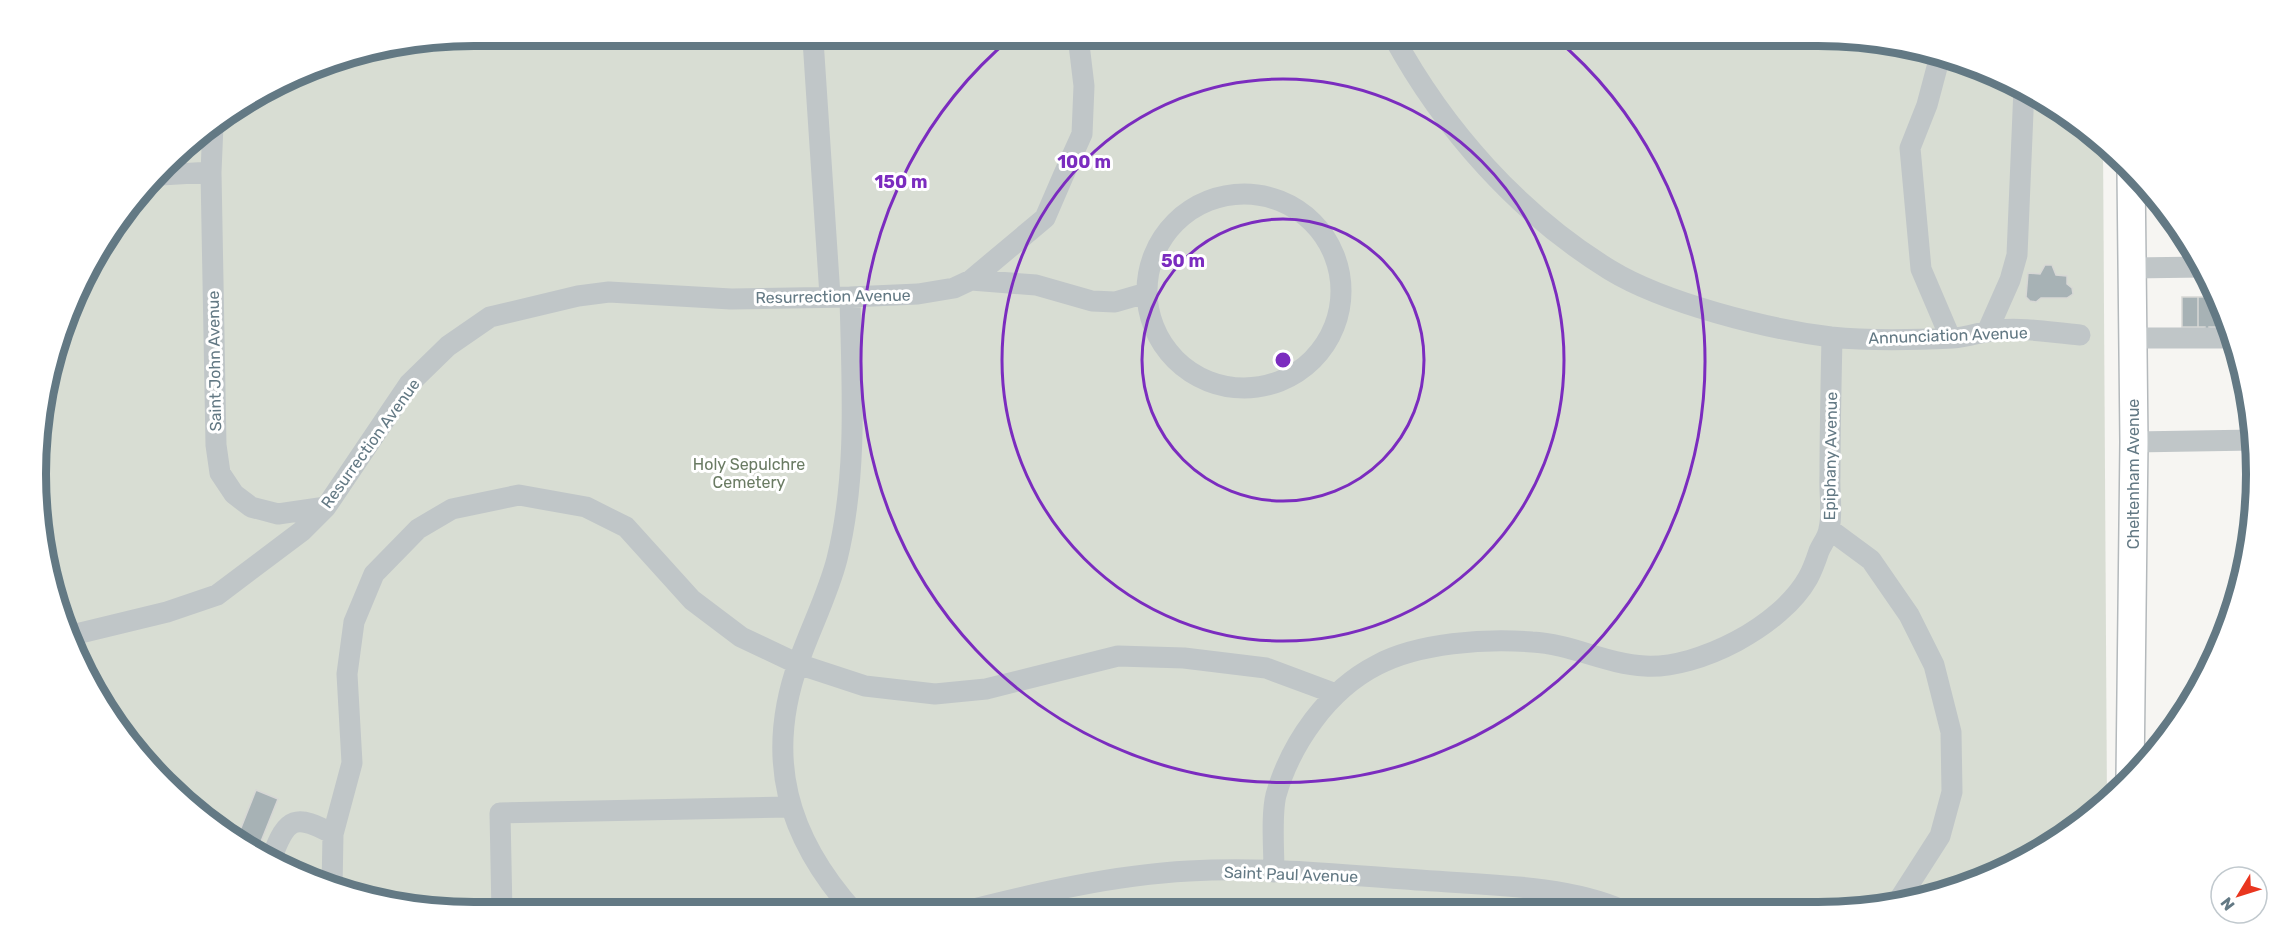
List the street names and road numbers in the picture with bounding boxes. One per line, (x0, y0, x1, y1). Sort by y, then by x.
street label: Resurrection Avenue (755, 286, 911, 307)
street label: Saint John Avenue (204, 290, 225, 432)
street label: Annunciation Avenue (1868, 323, 2028, 348)
street label: Resurrection Avenue (317, 375, 424, 512)
street label: Epiphany Avenue (1820, 392, 1841, 520)
street label: Cheltenham Avenue (2124, 399, 2143, 549)
street label: Saint Paul Avenue (1223, 863, 1359, 886)

